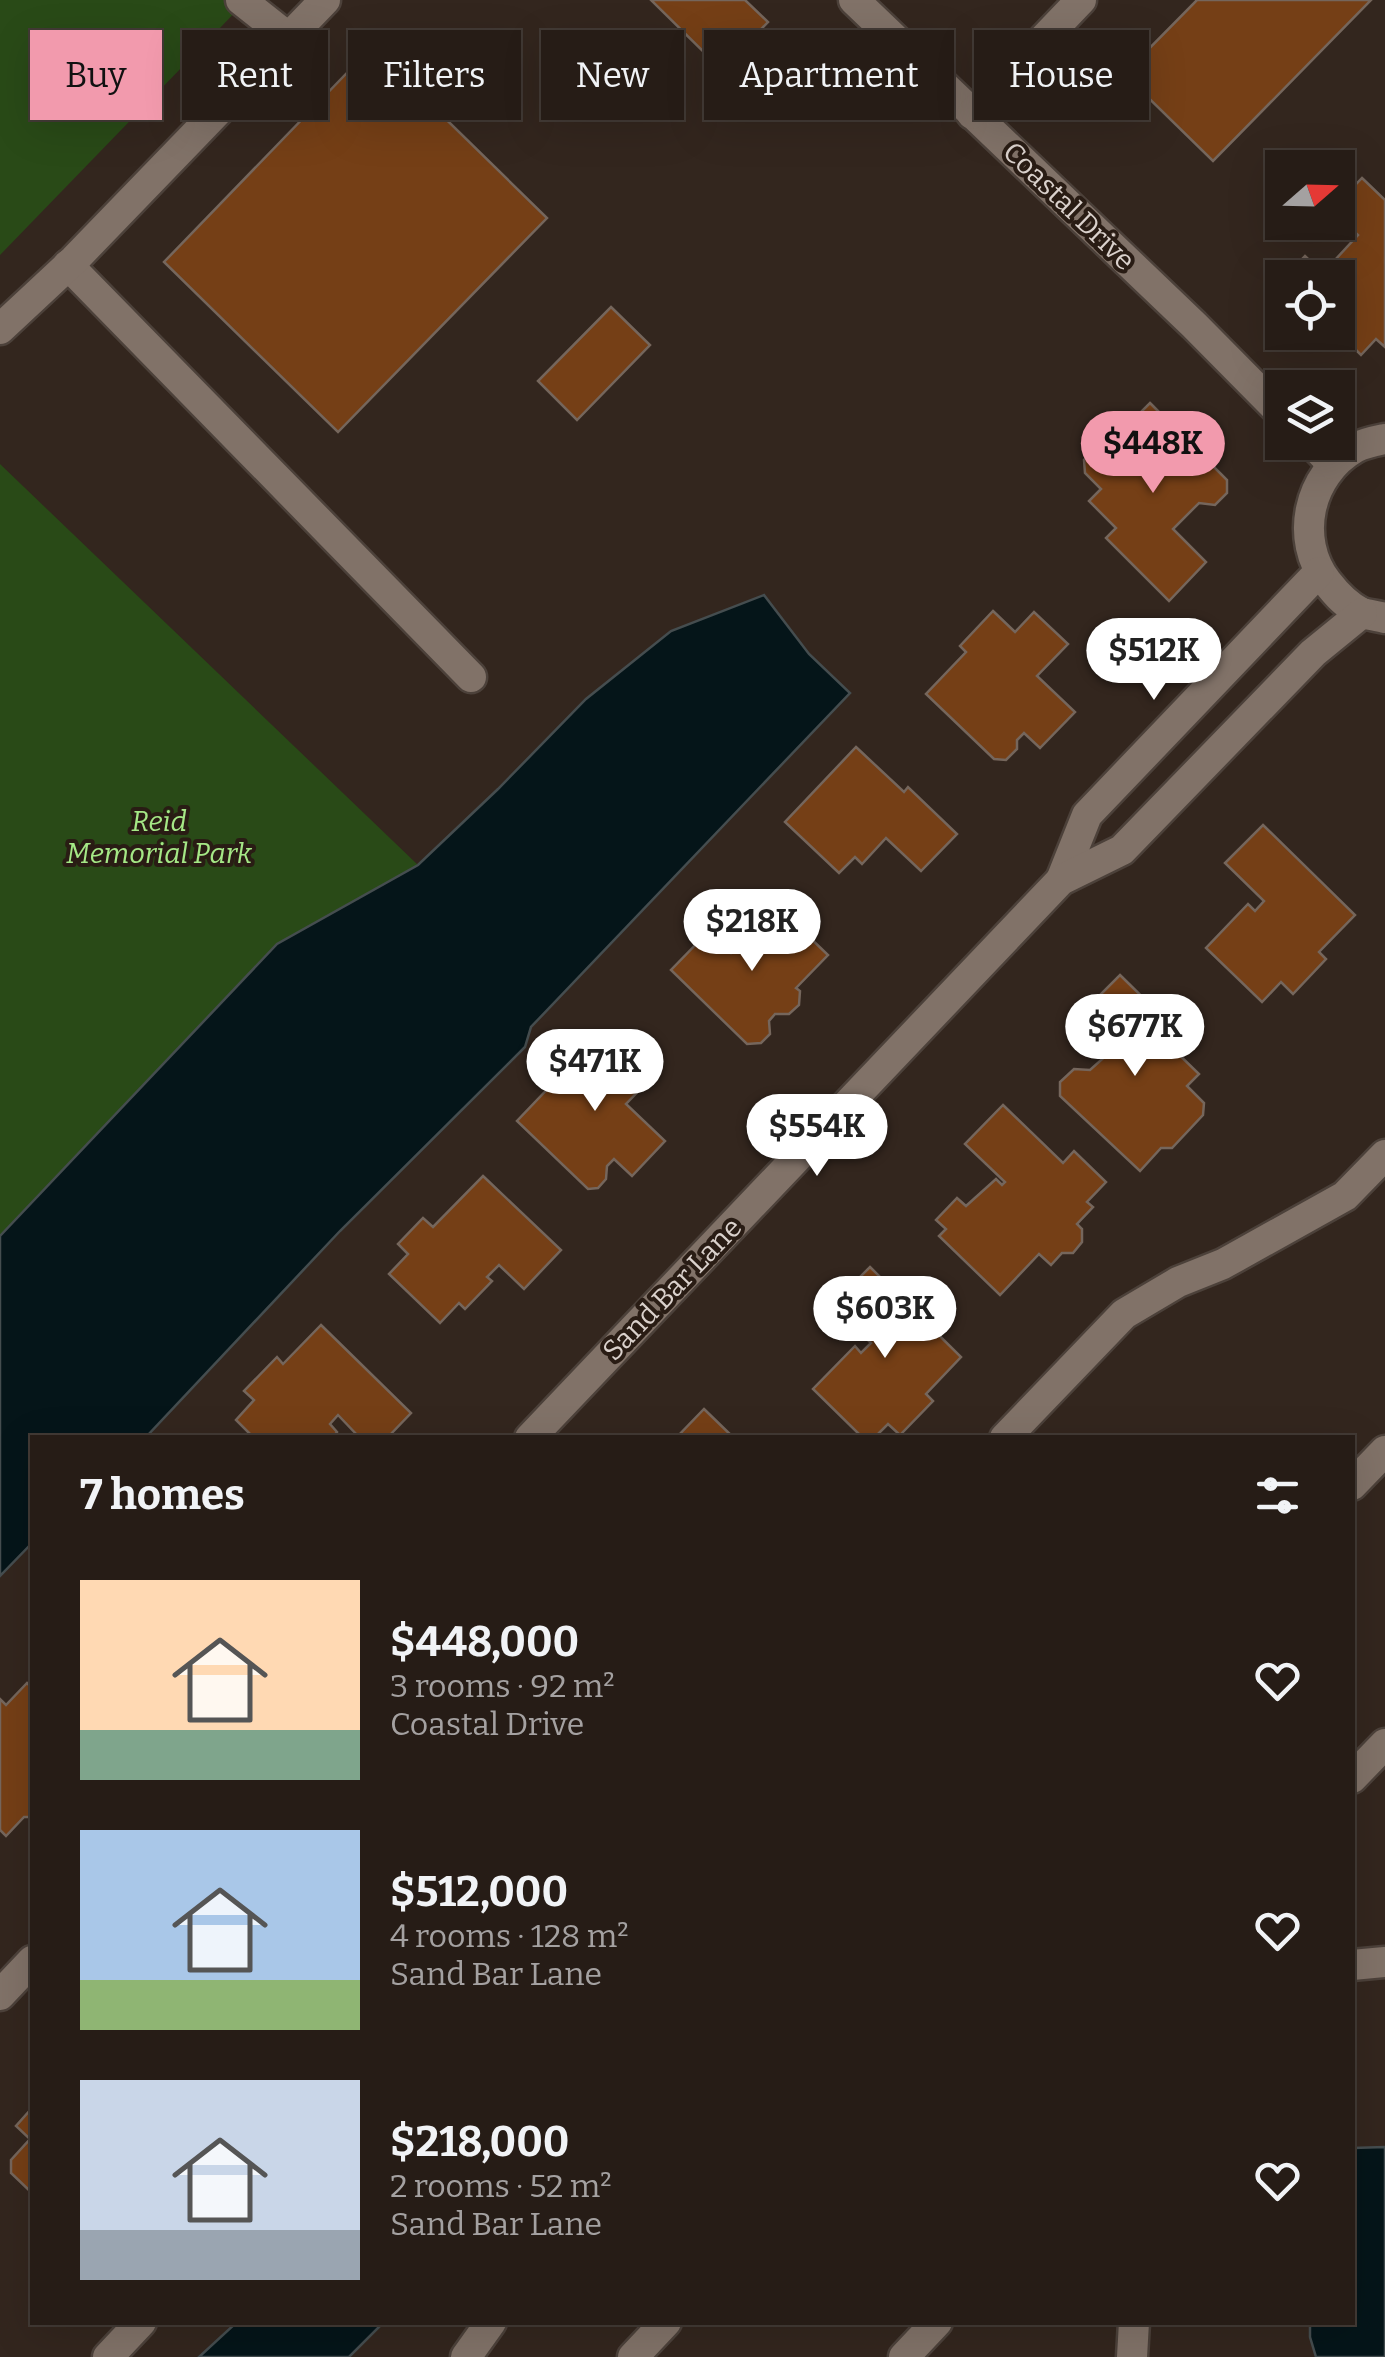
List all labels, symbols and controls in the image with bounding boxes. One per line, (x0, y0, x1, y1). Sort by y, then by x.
chip: Buy (30, 30, 162, 120)
chip: Rent (182, 30, 328, 120)
chip: Filters (348, 30, 521, 120)
chip: New (541, 30, 684, 120)
chip: Apartment (704, 30, 954, 120)
chip: House (974, 30, 1149, 120)
street label: Coastal Drive (996, 135, 1142, 277)
north arrow (1265, 150, 1355, 240)
map controls (1265, 150, 1355, 460)
button: locate (1265, 260, 1355, 350)
button: layers (1265, 370, 1355, 460)
pin: $448K (1083, 411, 1223, 496)
text: $448K (1103, 424, 1203, 462)
pin: $512K (1084, 618, 1224, 703)
text: $512K (1108, 631, 1200, 669)
park label: Reid Memorial Park (66, 805, 253, 870)
pin: $218K (682, 889, 822, 974)
text: $218K (706, 902, 798, 940)
pin: $677K (1065, 994, 1205, 1079)
text: $677K (1087, 1007, 1183, 1045)
pin: $471K (525, 1029, 665, 1114)
text: $471K (549, 1042, 641, 1080)
pin: $554K (747, 1094, 887, 1179)
text: $554K (769, 1107, 865, 1145)
street label: Sand Bar Lane (596, 1211, 748, 1367)
pin: $603K (815, 1276, 955, 1361)
text: $603K (835, 1289, 935, 1327)
icon: filters (1250, 1468, 1305, 1523)
text: 7 homes (80, 1470, 245, 1520)
text: $448,000 (390, 1617, 579, 1667)
icon: home (160, 1620, 280, 1740)
icon: heart (1250, 1653, 1305, 1708)
text: 3 rooms · 92 m² (390, 1667, 615, 1705)
text: Coastal Drive (390, 1705, 584, 1743)
text: $512,000 (390, 1867, 568, 1917)
icon: home (160, 1870, 280, 1990)
icon: heart (1250, 1903, 1305, 1958)
text: 4 rooms · 128 m² (390, 1917, 629, 1955)
text: Sand Bar Lane (390, 1955, 602, 1993)
text: $218,000 (390, 2117, 569, 2167)
icon: home (160, 2120, 280, 2240)
icon: heart (1250, 2153, 1305, 2208)
text: 2 rooms · 52 m² (390, 2167, 612, 2205)
text: Sand Bar Lane (390, 2205, 602, 2243)

